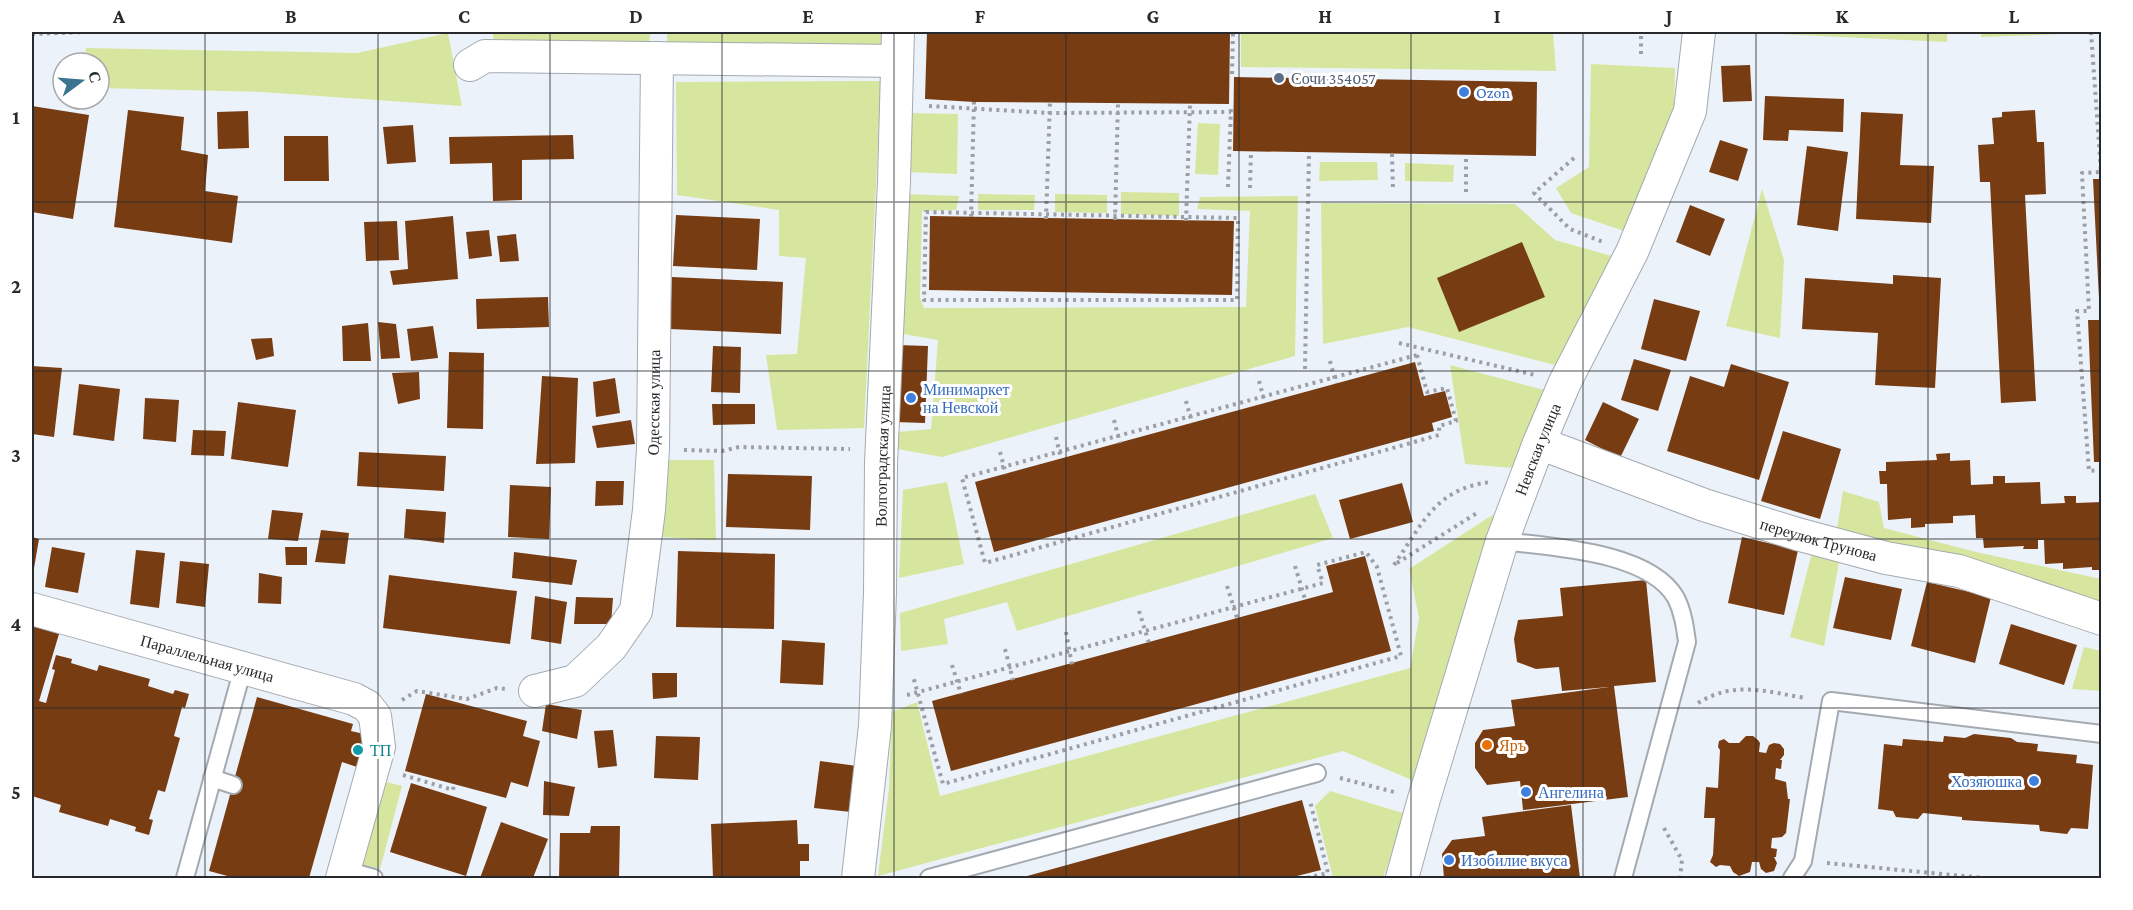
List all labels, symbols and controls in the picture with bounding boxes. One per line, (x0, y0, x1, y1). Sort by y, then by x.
text: A (112, 5, 126, 27)
text: B (285, 5, 297, 27)
text: C (458, 5, 470, 27)
text: D (629, 5, 643, 27)
text: E (802, 5, 814, 27)
text: F (975, 5, 986, 27)
text: G (1147, 5, 1160, 27)
text: H (1318, 5, 1332, 27)
text: I (1494, 5, 1501, 27)
text: J (1664, 5, 1673, 27)
text: K (1836, 5, 1850, 27)
text: L (2009, 5, 2020, 27)
north arrow (51, 51, 111, 111)
text: С (85, 69, 105, 85)
place label: Сочи 354057 (1291, 70, 1376, 87)
marker: Сочи 354057 (1272, 71, 1286, 85)
place label: Ozon (1476, 84, 1510, 101)
marker: Ozon (1457, 85, 1471, 99)
text: 1 (12, 106, 20, 128)
text: 2 (11, 275, 21, 297)
street label: Одесская улица (644, 350, 663, 456)
place label: Минимаркет на Невской (923, 381, 1010, 416)
street label: Волгоградская улица (872, 385, 894, 527)
marker: Минимаркет на Невской (904, 391, 918, 405)
street label: Невская улица (1512, 400, 1564, 498)
text: 3 (11, 444, 21, 466)
street label: переулок Трунова (1758, 515, 1879, 564)
text: 4 (11, 613, 22, 635)
street label: Параллельная улица (139, 631, 276, 685)
place label: Яръ (1499, 737, 1526, 755)
marker: Яръ (1480, 738, 1494, 752)
place label: ТП (370, 742, 392, 759)
marker: ТП (351, 743, 365, 757)
place label: Хозяюшка (1951, 773, 2022, 790)
marker: Хозяюшка (2027, 774, 2041, 788)
text: 5 (11, 781, 21, 803)
place label: Ангелина (1538, 784, 1604, 801)
marker: Ангелина (1519, 785, 1533, 799)
place label: Изобилие вкуса (1461, 852, 1568, 870)
marker: Изобилие вкуса (1442, 853, 1456, 867)

